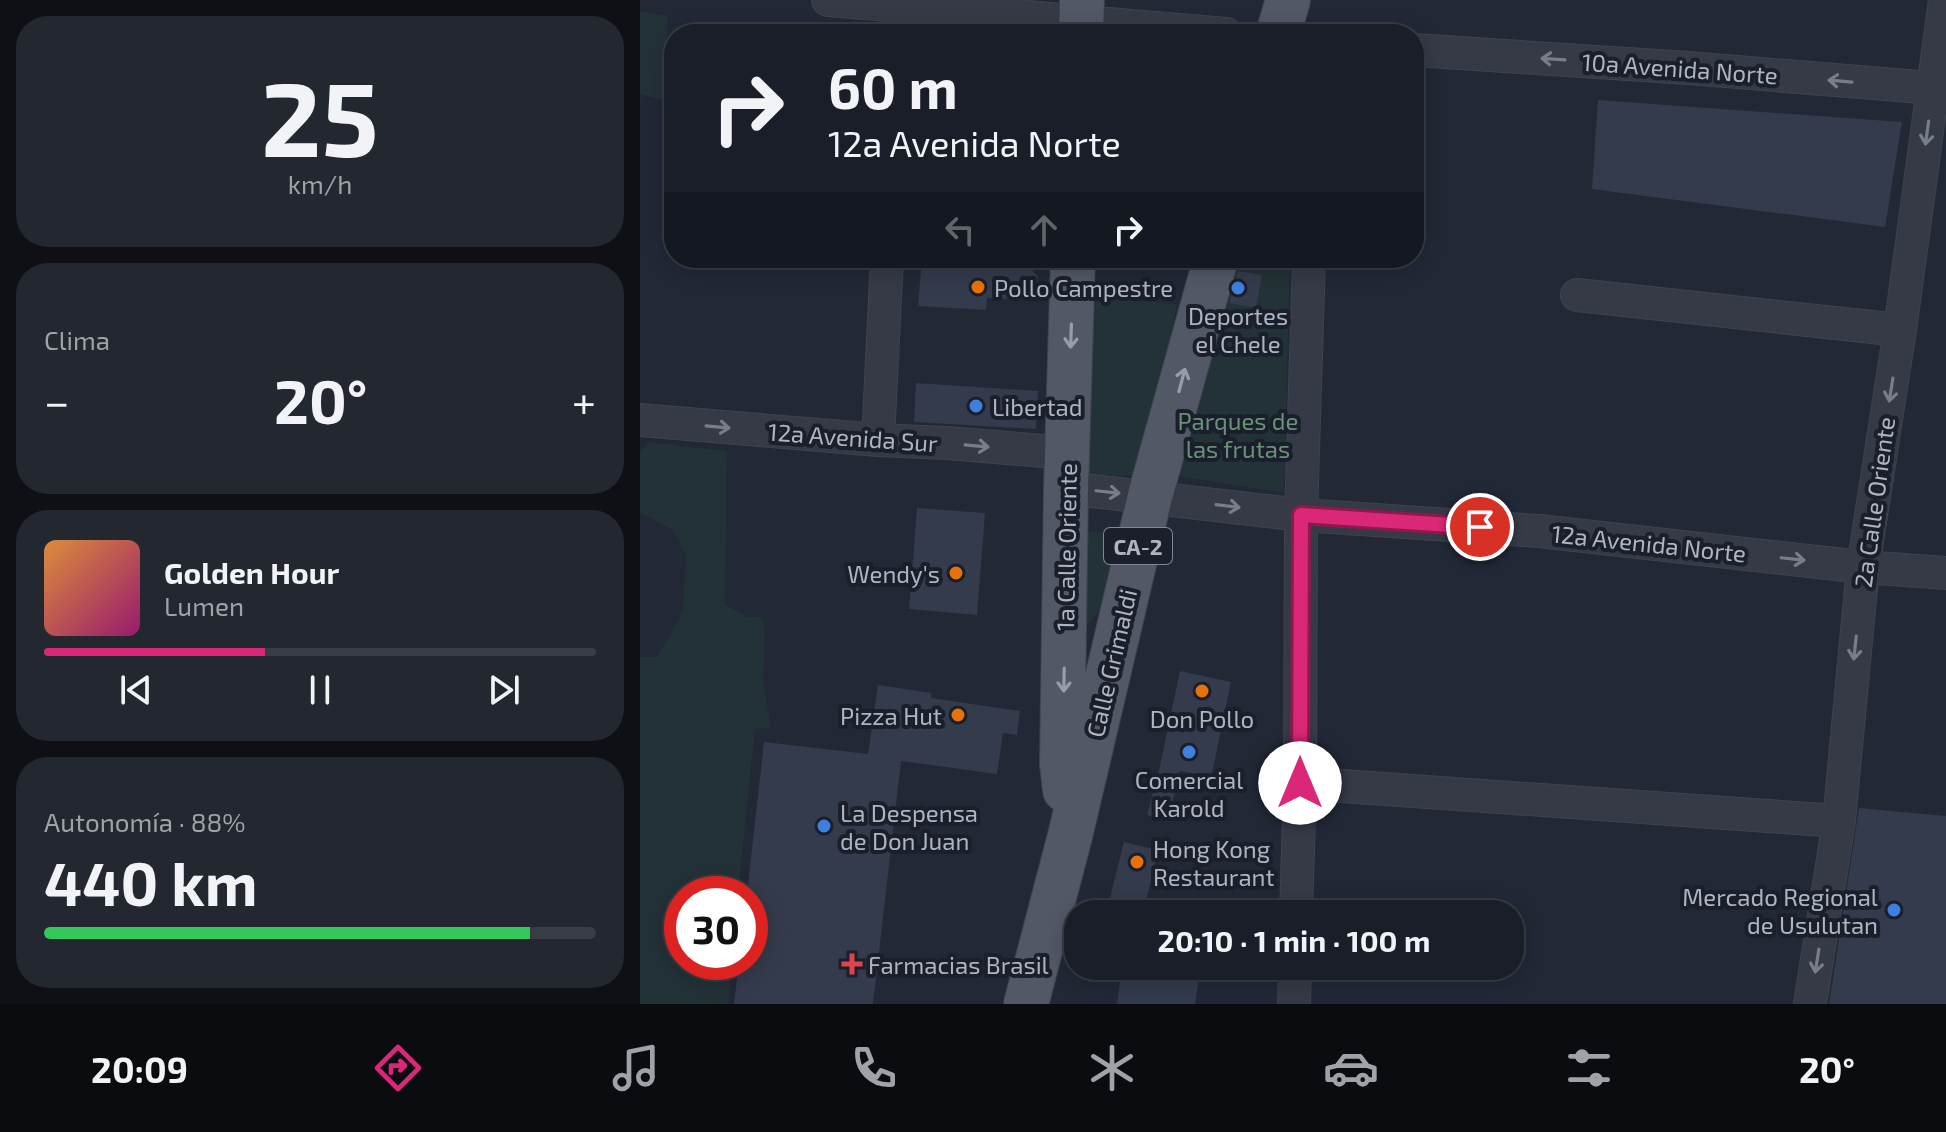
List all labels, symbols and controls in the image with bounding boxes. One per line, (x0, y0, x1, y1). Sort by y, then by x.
street label: 10a Avenida Norte (1581, 47, 1779, 89)
one-way arrow (1540, 51, 1567, 66)
text: 25 (261, 53, 379, 178)
text: 60 m (828, 53, 958, 120)
icon: right (696, 56, 800, 160)
one-way arrow (1827, 73, 1854, 88)
one-way arrow (1919, 120, 1934, 145)
text: 12a Avenida Norte (828, 121, 1121, 164)
text: km/h (288, 168, 352, 199)
icon: left (938, 208, 982, 252)
icon: ahead (1022, 208, 1066, 252)
icon: right (1106, 208, 1150, 252)
place label: Pollo Campestre (994, 273, 1173, 302)
marker: Pollo Campestre (969, 278, 987, 296)
marker: Deportes el Chele (1229, 279, 1247, 297)
place label: Deportes el Chele (1188, 301, 1288, 358)
one-way arrow (1063, 322, 1078, 349)
text: Clima (44, 324, 110, 355)
text: 20° (274, 364, 367, 436)
one-way arrow (1175, 368, 1190, 394)
text: − (44, 374, 70, 427)
text: + (572, 374, 596, 427)
one-way arrow (1883, 377, 1898, 402)
place label: Libertad (992, 392, 1083, 421)
marker: Libertad (967, 397, 985, 415)
park label: Parques de las frutas (1177, 406, 1299, 463)
street label: 2a Calle Oriente (1848, 415, 1900, 589)
street label: 12a Avenida Sur (767, 417, 939, 457)
one-way arrow (704, 420, 731, 435)
one-way arrow (963, 439, 990, 454)
street label: 1a Calle Oriente (1050, 463, 1082, 631)
one-way arrow (1094, 485, 1121, 500)
pin (1446, 493, 1514, 561)
one-way arrow (1214, 498, 1240, 513)
icon: arrive (1458, 505, 1502, 549)
street label: 12a Avenida Norte (1550, 518, 1748, 568)
road number: CA-2 (1104, 528, 1172, 564)
one-way arrow (1780, 552, 1805, 567)
text: Golden Hour (164, 554, 339, 590)
place label: Wendy's (847, 559, 940, 588)
marker: Wendy's (947, 564, 965, 582)
street label: Calle Grimaldi (1080, 586, 1142, 740)
text: Lumen (164, 590, 244, 621)
one-way arrow (1848, 634, 1863, 661)
one-way arrow (1056, 666, 1072, 693)
icon: previous (114, 668, 158, 712)
icon: pause (298, 668, 342, 712)
icon: next (482, 668, 526, 712)
marker: Don Pollo (1193, 682, 1211, 700)
place label: Pizza Hut (840, 701, 942, 730)
place label: Don Pollo (1150, 704, 1254, 733)
marker: Pizza Hut (949, 706, 967, 724)
position arrow (1258, 741, 1342, 825)
marker: Comercial Karold (1180, 743, 1198, 761)
place label: Comercial Karold (1135, 765, 1243, 822)
place label: La Despensa de Don Juan (840, 798, 978, 855)
text: Autonomía · 88% (44, 806, 246, 837)
marker: La Despensa de Don Juan (815, 817, 833, 835)
place label: Hong Kong Restaurant (1153, 834, 1275, 891)
text: 440 km (44, 846, 258, 918)
marker: Hong Kong Restaurant (1128, 853, 1146, 871)
speed limit sign: 30 (664, 876, 768, 980)
place label: Mercado Regional de Usulutan (1682, 882, 1878, 939)
marker: Mercado Regional de Usulutan (1885, 901, 1903, 919)
text: 20:10 · 1 min · 100 m (1158, 922, 1430, 958)
one-way arrow (1809, 948, 1824, 973)
place label: Farmacias Brasil (868, 950, 1049, 979)
marker: Farmacias Brasil (843, 955, 861, 973)
icon: directions (370, 1040, 426, 1096)
icon: music (608, 1040, 664, 1096)
icon: phone (846, 1040, 902, 1096)
icon: climate (1084, 1040, 1140, 1096)
icon: car (1323, 1040, 1379, 1096)
icon: filters (1561, 1040, 1617, 1096)
text: 20:09 (91, 1047, 188, 1090)
text: 20° (1799, 1047, 1855, 1090)

